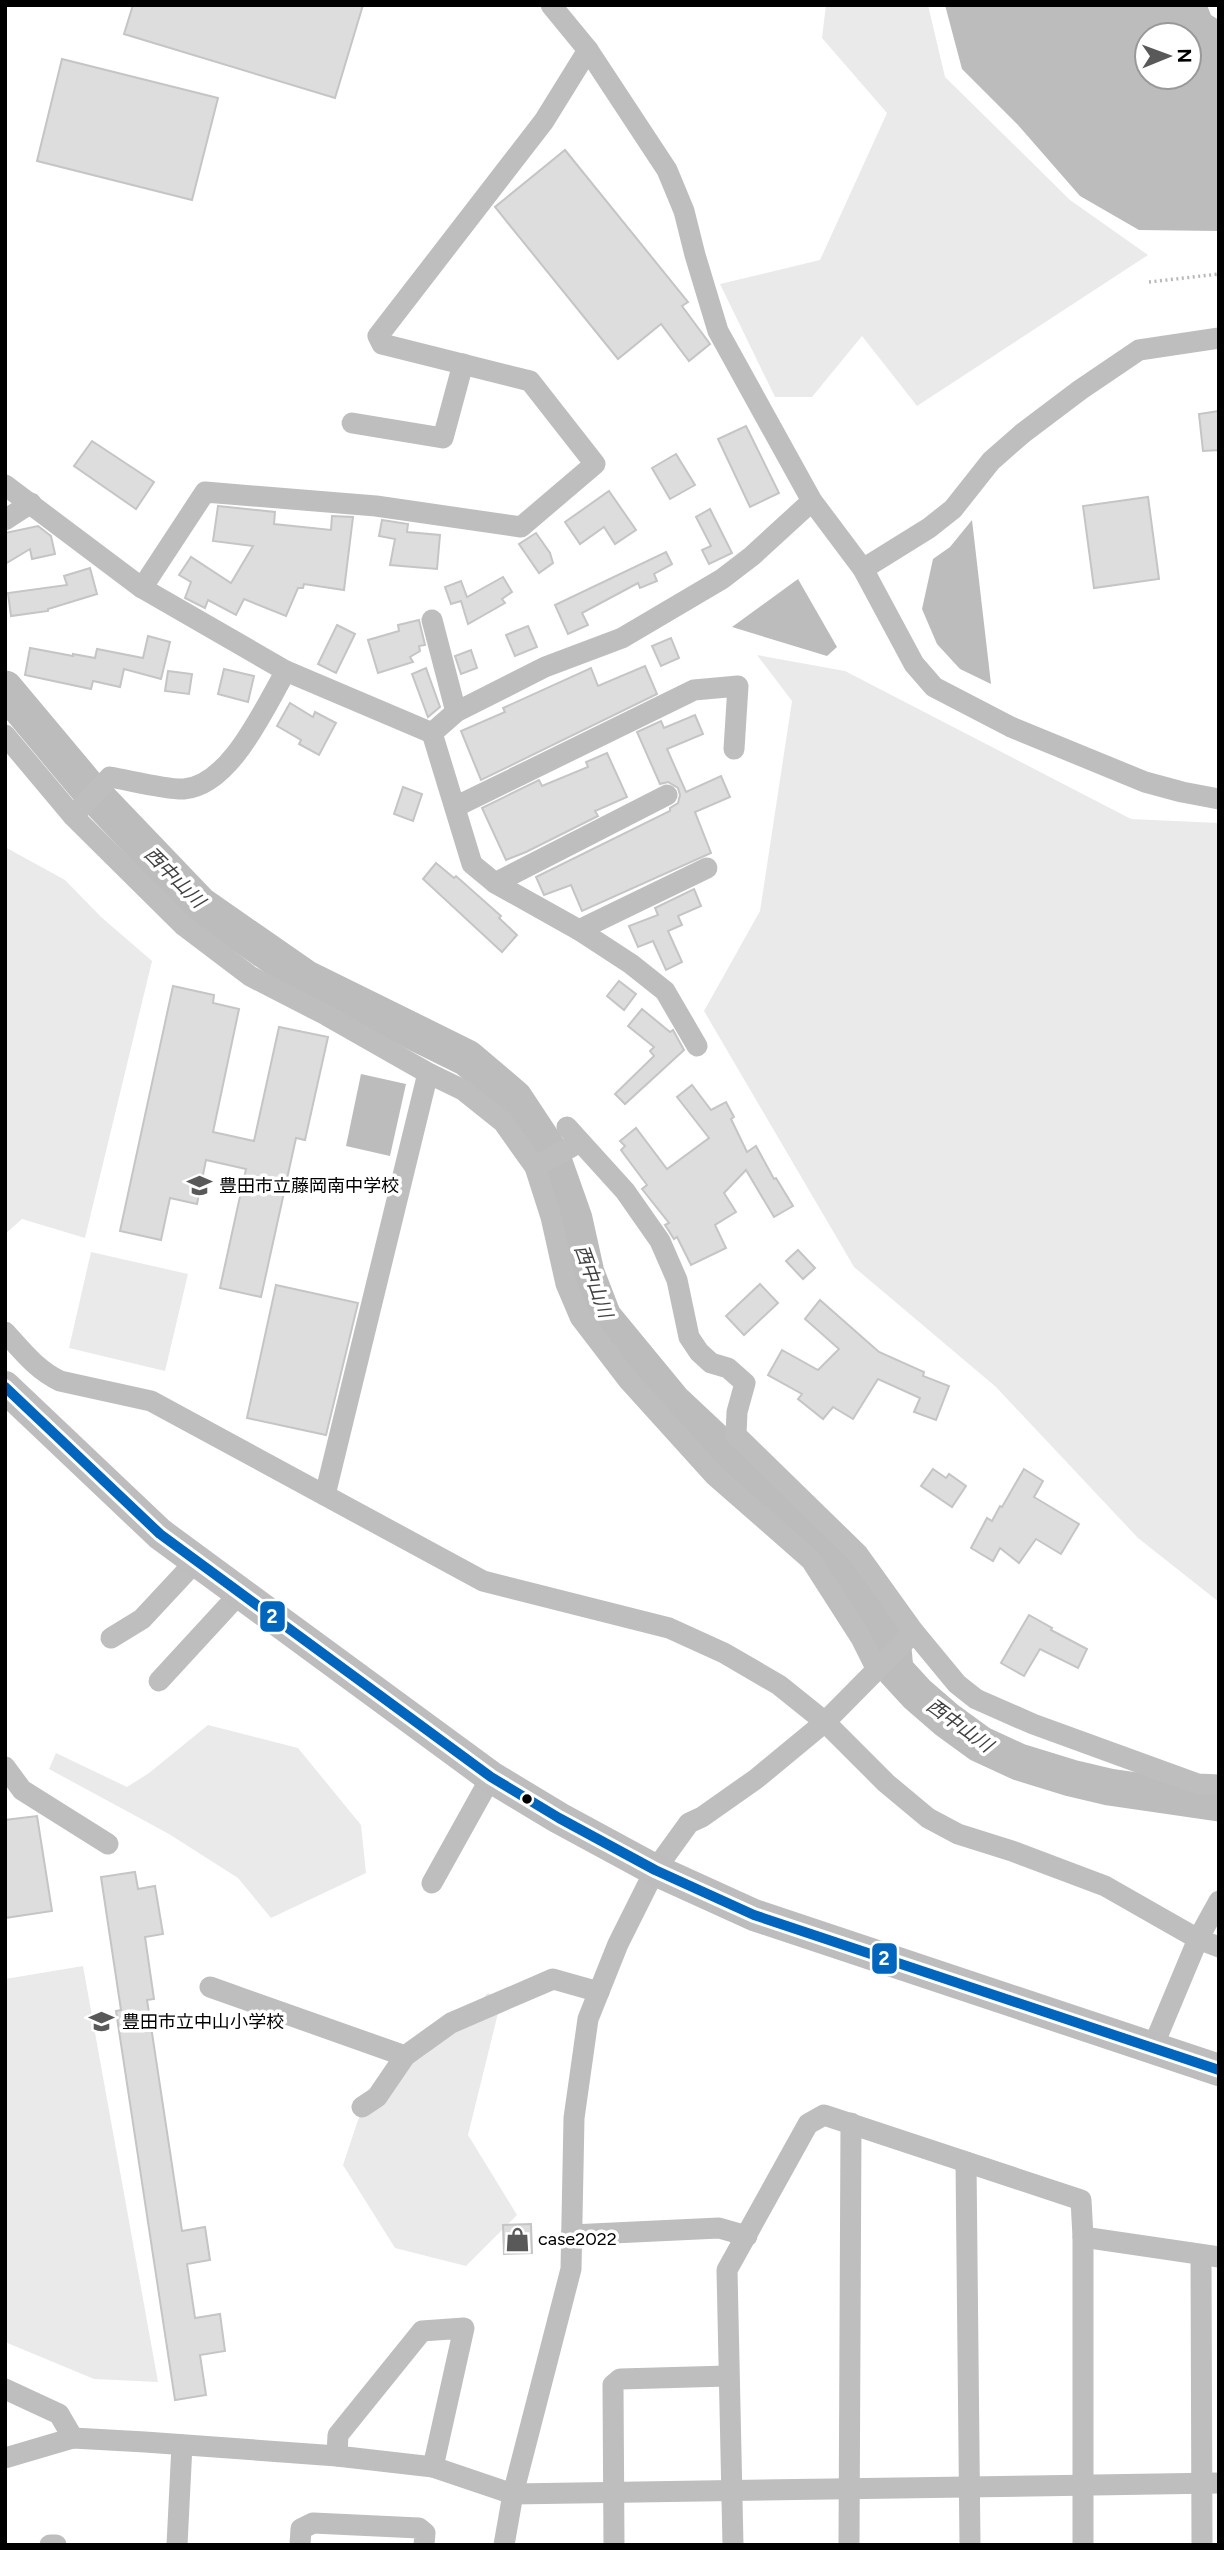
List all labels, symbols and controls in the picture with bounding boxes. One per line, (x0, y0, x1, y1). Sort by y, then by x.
north arrow (1133, 21, 1203, 91)
text: N (1173, 48, 1196, 63)
water label: 西中山川 (140, 842, 211, 914)
school or university icon: 豊田市立藤岡南中学校 (185, 1172, 213, 1200)
place label: 豊田市立藤岡南中学校 (219, 1175, 399, 1197)
water label: 西中山川 (570, 1242, 618, 1323)
line badge: 2 (259, 1600, 286, 1633)
text: 2 (266, 1605, 278, 1628)
water label: 西中山川 (922, 1694, 999, 1758)
unlabelled marker (520, 1792, 534, 1806)
line badge: 2 (871, 1942, 898, 1975)
text: 2 (878, 1947, 890, 1970)
school or university icon: 豊田市立中山小学校 (88, 2008, 116, 2036)
place label: 豊田市立中山小学校 (122, 2011, 284, 2033)
shop icon: case2022 (504, 2225, 532, 2253)
place label: case2022 (538, 2228, 617, 2250)

